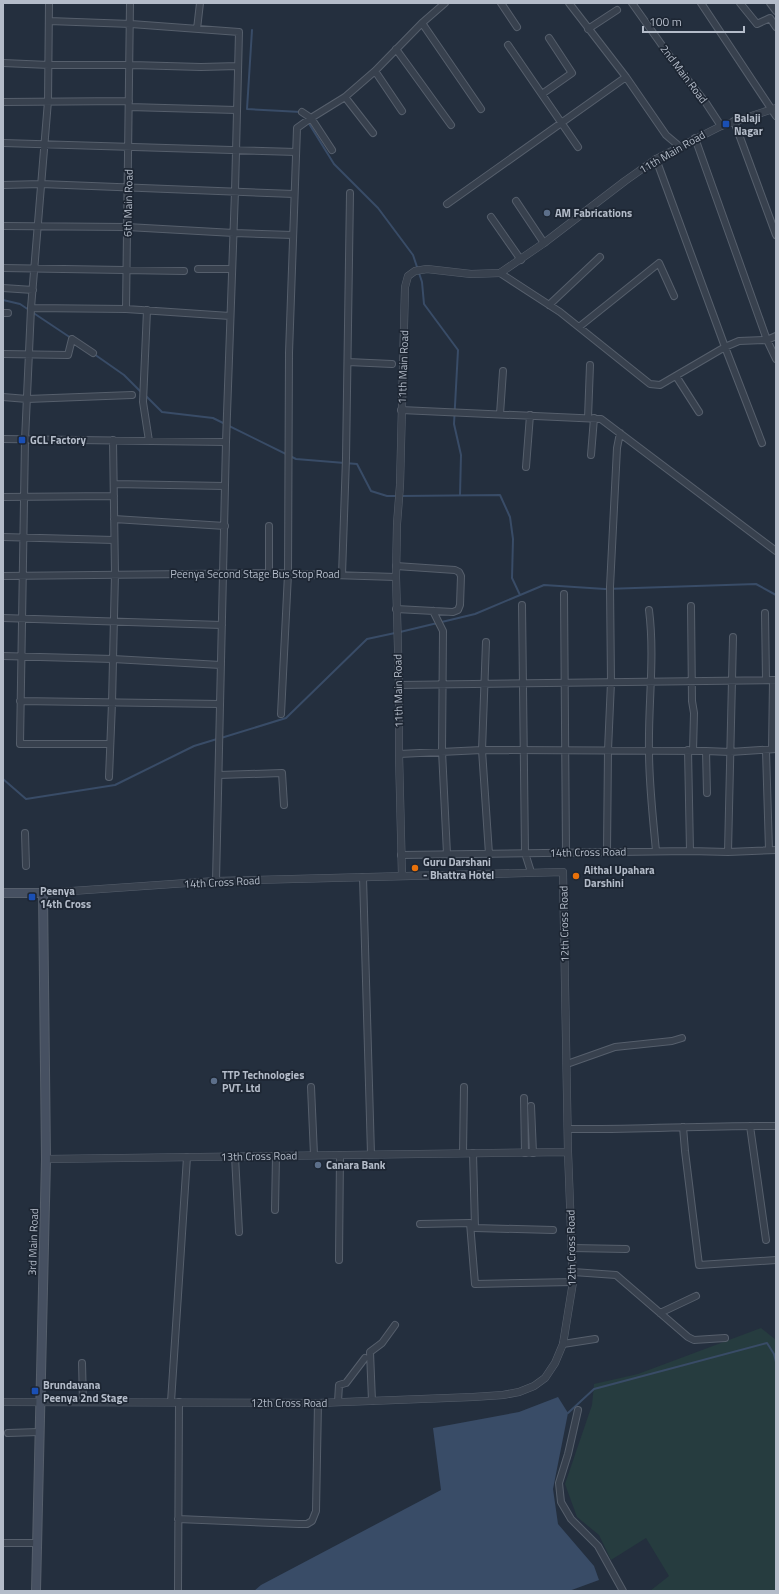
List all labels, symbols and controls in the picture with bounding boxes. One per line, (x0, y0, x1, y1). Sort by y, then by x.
scale bar (643, 8, 744, 34)
text: 100 m (649, 12, 682, 31)
street label: 2nd Main Road (657, 41, 711, 107)
place label: Balaji Nagar (734, 110, 763, 139)
marker: Balaji Nagar (721, 119, 731, 129)
street label: 11th Main Road (636, 127, 708, 177)
street label: 6th Main Road (119, 169, 137, 237)
place label: AM Fabrications (555, 205, 632, 221)
marker: AM Fabrications (542, 208, 552, 218)
street label: 11th Main Road (394, 330, 412, 404)
place label: GCL Factory (30, 432, 86, 448)
marker: GCL Factory (17, 435, 27, 445)
street label: Peenya Second Stage Bus Stop Road (170, 566, 340, 582)
street label: 11th Main Road (389, 654, 407, 728)
street label: 14th Cross Road (550, 843, 627, 861)
place label: Guru Darshani - Bhattra Hotel (423, 854, 494, 883)
place label: Aithal Upahara Darshini (584, 862, 655, 891)
marker: Guru Darshani - Bhattra Hotel (410, 863, 420, 873)
marker: Aithal Upahara Darshini (571, 871, 581, 881)
street label: 14th Cross Road (183, 872, 261, 892)
place label: Peenya 14th Cross (40, 883, 91, 912)
street label: 12th Cross Road (555, 885, 573, 962)
marker: Peenya 14th Cross (27, 892, 37, 902)
place label: TTP Technologies PVT. Ltd (222, 1067, 304, 1096)
marker: TTP Technologies PVT. Ltd (209, 1076, 219, 1086)
street label: 13th Cross Road (221, 1147, 298, 1165)
place label: Canara Bank (326, 1157, 386, 1173)
marker: Canara Bank (313, 1160, 323, 1170)
street label: 3rd Main Road (24, 1208, 42, 1276)
street label: 12th Cross Road (562, 1209, 580, 1286)
place label: Brundavana Peenya 2nd Stage (43, 1377, 128, 1406)
marker: Brundavana Peenya 2nd Stage (30, 1386, 40, 1396)
street label: 12th Cross Road (251, 1395, 327, 1411)

